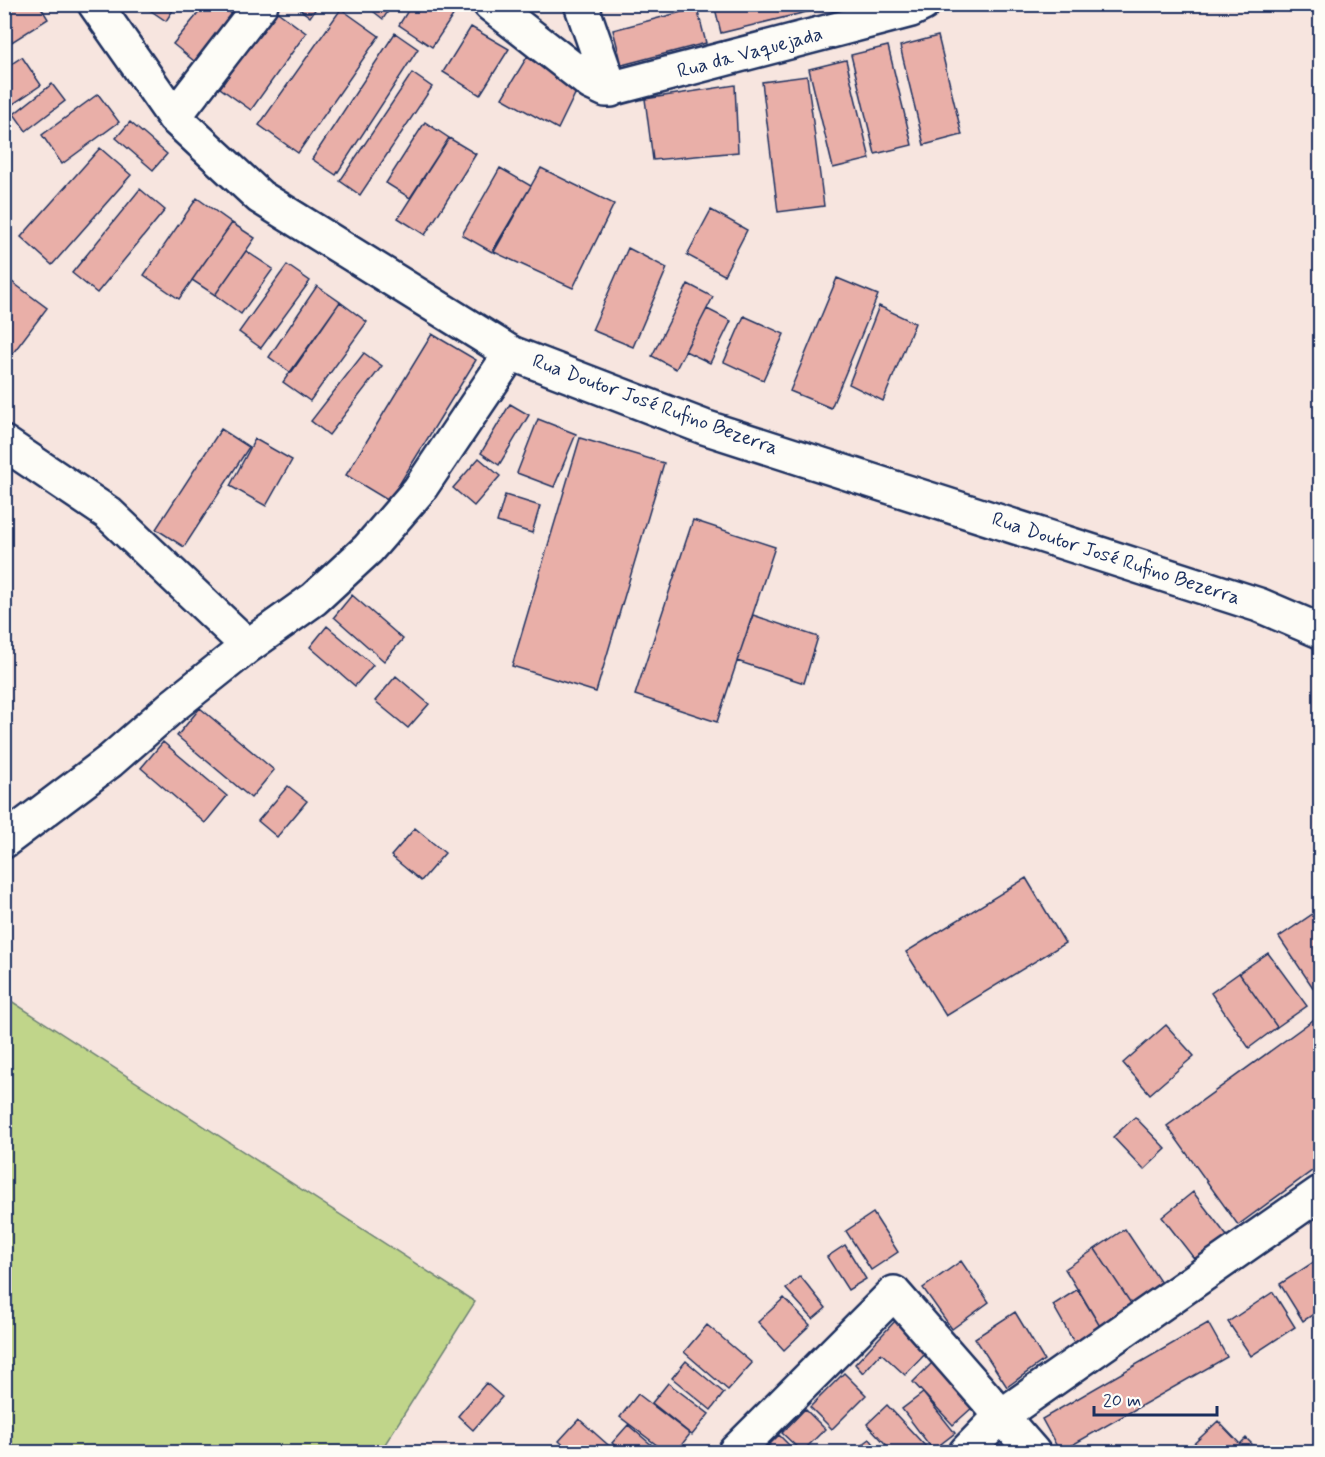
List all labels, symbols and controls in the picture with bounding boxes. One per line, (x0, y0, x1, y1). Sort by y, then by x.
street label: Rua da Vaquejada (674, 21, 826, 85)
street label: Rua Doutor José Rufino Bezerra (528, 348, 782, 462)
street label: Rua Doutor José Rufino Bezerra (988, 506, 1244, 612)
scale bar (1094, 1379, 1217, 1417)
text: 20 m (1103, 1389, 1141, 1413)

